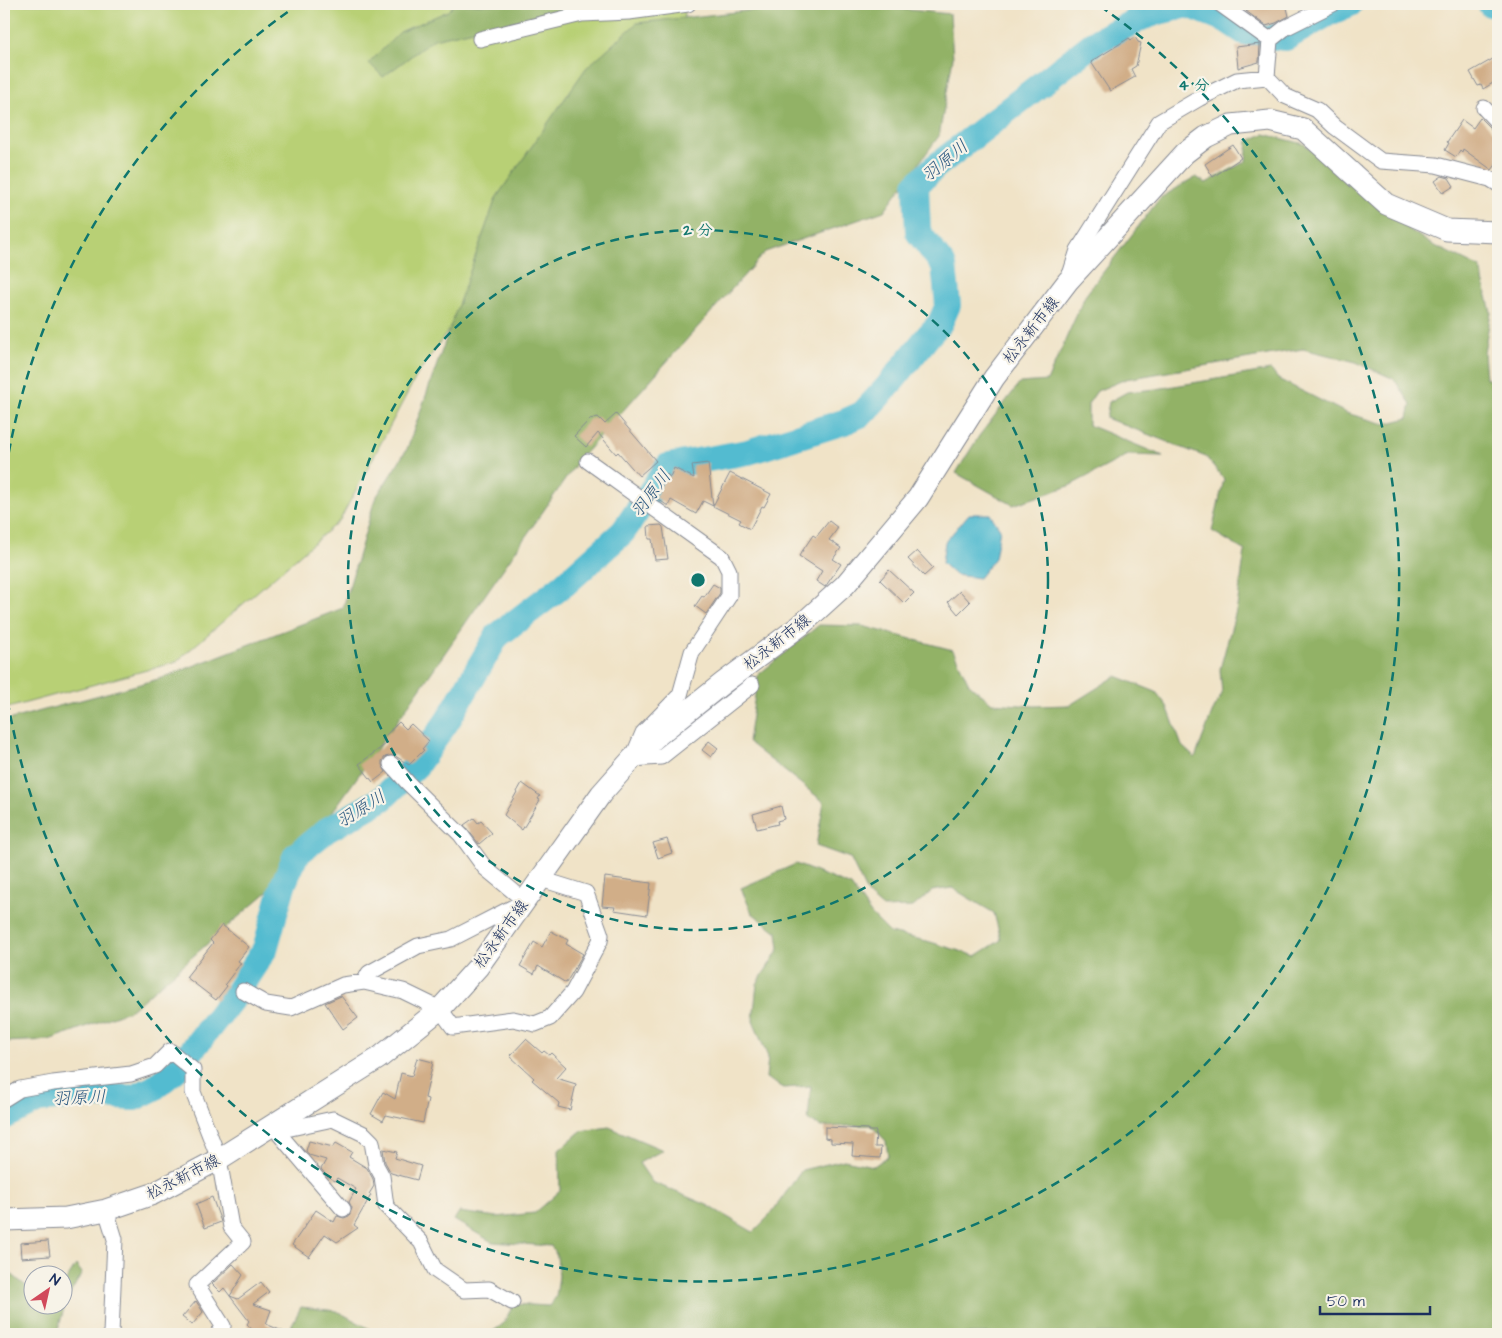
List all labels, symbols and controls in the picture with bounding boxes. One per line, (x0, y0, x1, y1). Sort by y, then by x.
text: 4 分 (1178, 75, 1210, 96)
water label: 羽原川 (916, 134, 974, 188)
text: 2 分 (682, 220, 713, 241)
street label: 松永新市線 (998, 292, 1064, 368)
water label: 羽原川 (625, 465, 677, 523)
centre of rings (689, 571, 707, 589)
street label: 松永新市線 (739, 609, 815, 675)
water label: 羽原川 (331, 784, 391, 834)
street label: 松永新市線 (469, 895, 533, 973)
water label: 羽原川 (52, 1085, 106, 1111)
street label: 松永新市線 (142, 1149, 224, 1205)
north arrow (22, 1266, 72, 1316)
text: N (45, 1269, 64, 1291)
scale bar (1320, 1283, 1430, 1315)
text: 50 m (1327, 1291, 1365, 1312)

